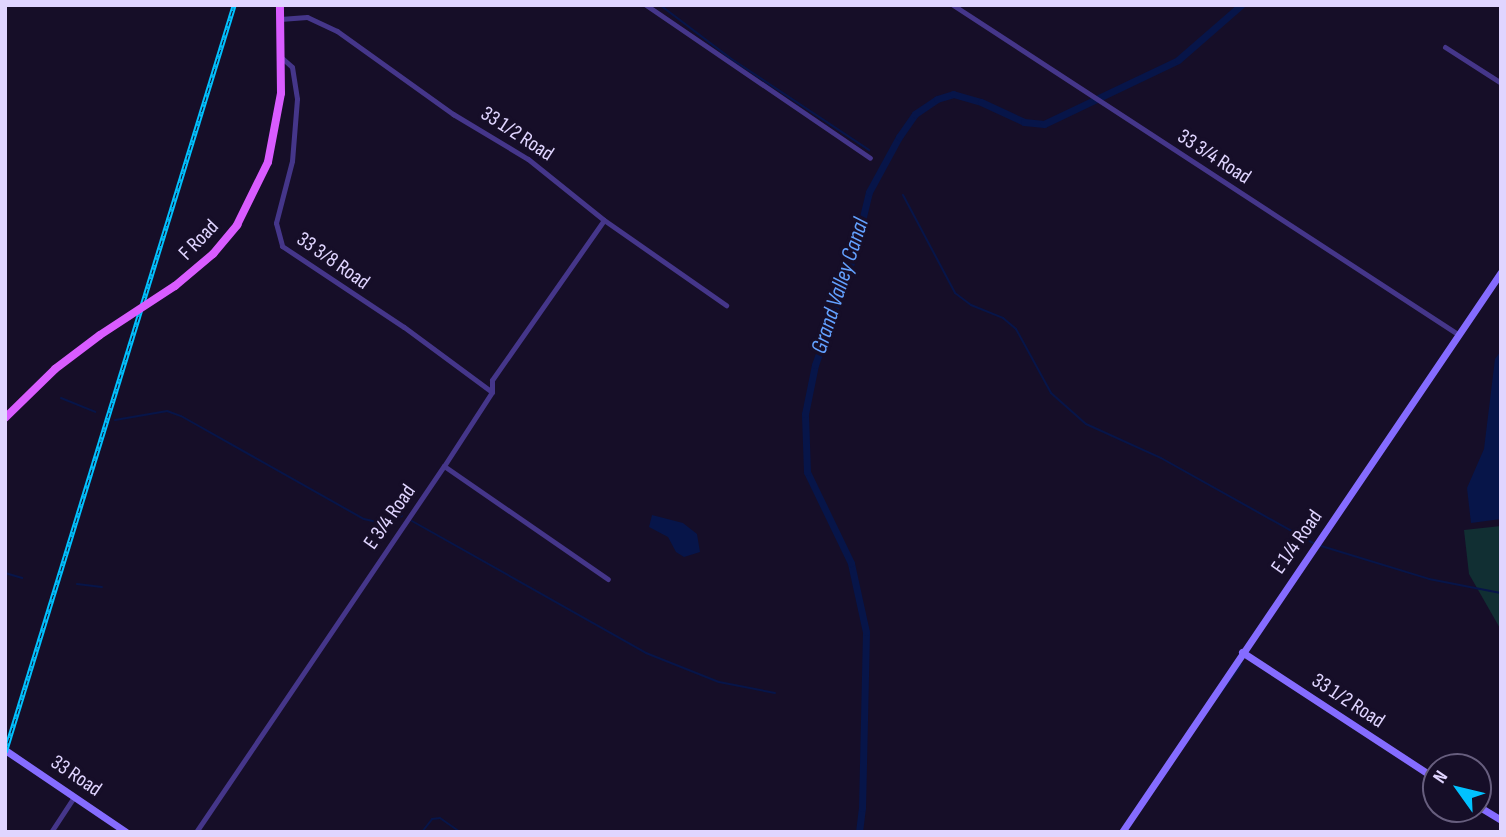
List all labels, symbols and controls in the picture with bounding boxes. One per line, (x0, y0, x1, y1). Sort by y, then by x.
street label: 33 1/2 Road (476, 101, 558, 167)
street label: 33 3/4 Road (1173, 124, 1255, 190)
street label: F Road (174, 214, 224, 266)
water label: Grand Valley Canal (805, 215, 875, 357)
street label: 33 3/8 Road (292, 227, 374, 295)
street label: E 3/4 Road (359, 480, 421, 554)
street label: E 1/4 Road (1266, 505, 1328, 579)
street label: 33 1/2 Road (1307, 668, 1389, 734)
street label: 33 Road (46, 750, 106, 802)
north arrow (1422, 753, 1492, 823)
text: N (1428, 766, 1453, 788)

